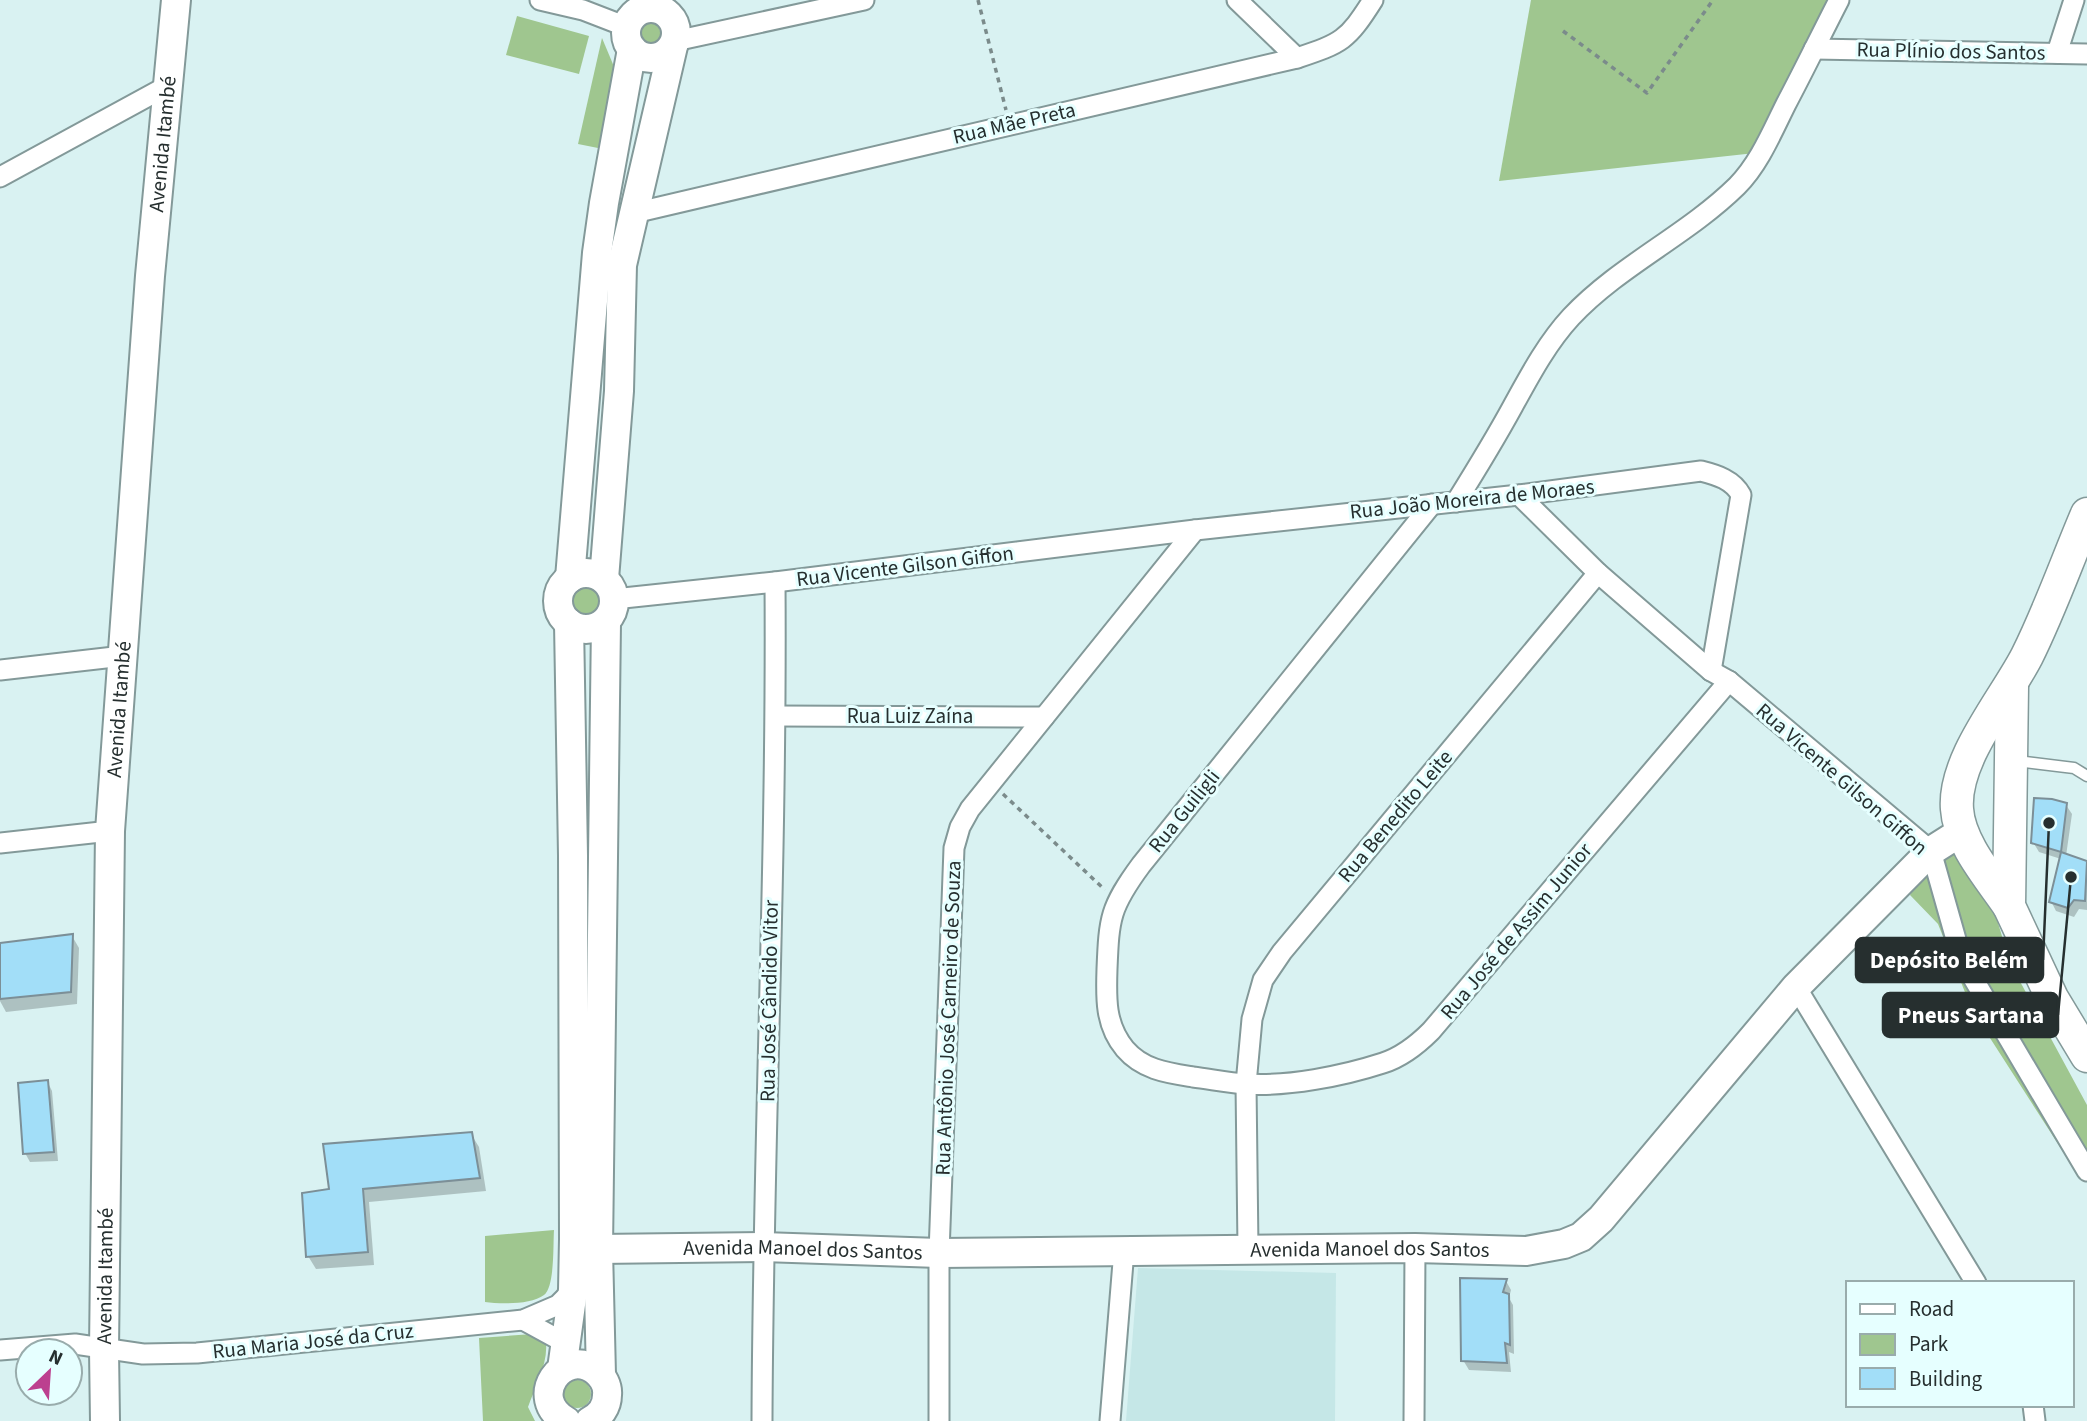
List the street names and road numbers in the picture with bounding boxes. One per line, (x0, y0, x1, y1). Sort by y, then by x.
street label: Rua Plínio dos Santos (1856, 34, 2046, 68)
street label: Avenida Itambé (141, 75, 184, 214)
street label: Rua Mãe Preta (950, 94, 1078, 152)
street label: Rua João Moreira de Moraes (1348, 471, 1596, 527)
street label: Rua Vicente Gilson Giffon (795, 538, 1015, 594)
street label: Avenida Itambé (99, 640, 139, 779)
street label: Rua Vicente Gilson Giffon (1750, 696, 1934, 862)
street label: Rua Luiz Zaína (847, 701, 973, 731)
street label: Rua Benedito Leite (1331, 743, 1459, 889)
street label: Rua Guiligli (1141, 763, 1227, 859)
street label: Rua José de Assim Junior (1433, 836, 1599, 1026)
street label: Rua Antônio José Carneiro de Souza (928, 860, 968, 1176)
street label: Rua José Cândido Vitor (752, 899, 786, 1103)
street label: Avenida Itambé (89, 1207, 121, 1345)
street label: Avenida Manoel dos Santos (683, 1232, 923, 1267)
street label: Avenida Manoel dos Santos (1250, 1233, 1490, 1265)
street label: Rua Maria José da Cruz (211, 1316, 415, 1366)

